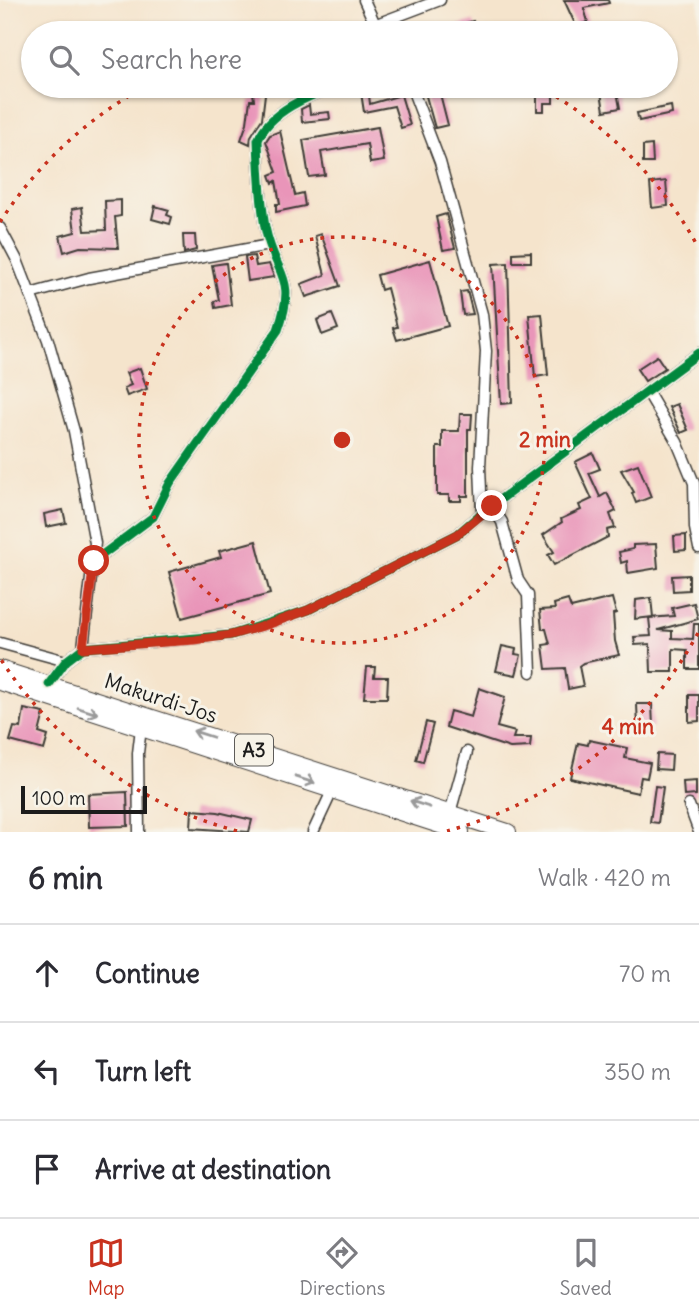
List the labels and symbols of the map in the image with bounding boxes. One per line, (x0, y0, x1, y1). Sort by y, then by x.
text: 2 min (519, 426, 571, 453)
centre of rings (330, 428, 354, 452)
route end (476, 490, 507, 521)
route start (78, 545, 109, 576)
street label: Makurdi-Jos (101, 667, 221, 729)
one-way arrow (77, 705, 99, 718)
text: 4 min (602, 713, 654, 740)
one-way arrow (193, 727, 215, 739)
road number: A3 (235, 734, 273, 765)
one-way arrow (293, 775, 315, 788)
scale bar (21, 783, 147, 815)
one-way arrow (409, 796, 431, 809)

